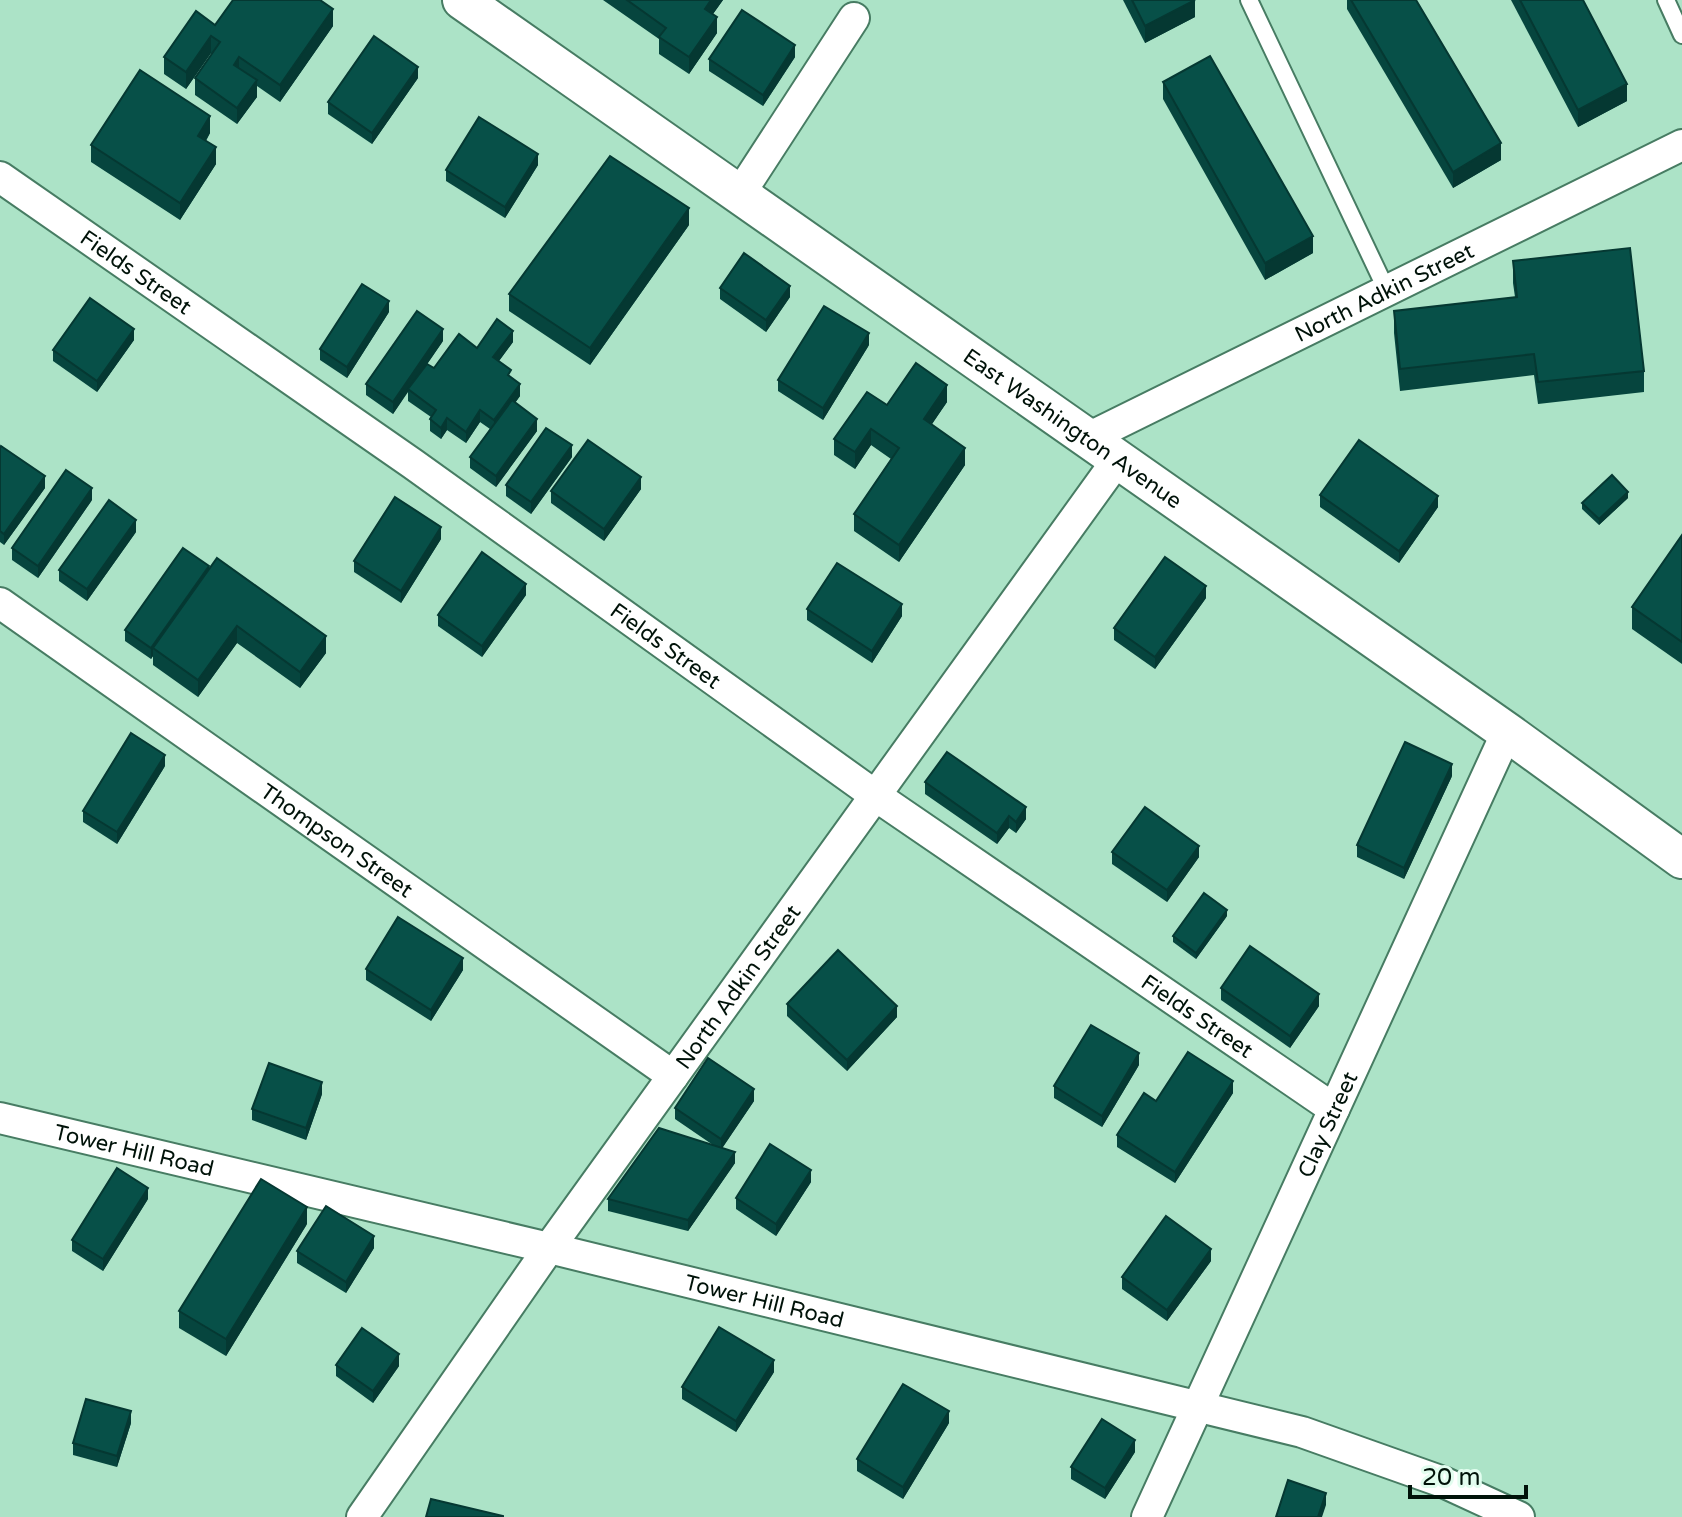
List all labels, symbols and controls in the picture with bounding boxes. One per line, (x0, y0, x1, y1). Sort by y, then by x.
street label: Fields Street (75, 225, 196, 320)
street label: North Adkin Street (1291, 238, 1478, 348)
street label: East Washington Avenue (958, 343, 1187, 514)
street label: Fields Street (605, 598, 725, 694)
street label: Thompson Street (255, 778, 418, 903)
street label: North Adkin Street (670, 900, 806, 1074)
street label: Fields Street (1136, 969, 1258, 1064)
street label: Clay Street (1293, 1068, 1363, 1182)
street label: Tower Hill Road (52, 1119, 216, 1182)
street label: Tower Hill Road (682, 1270, 847, 1334)
scale bar (1410, 1449, 1526, 1499)
text: 20 m (1422, 1463, 1480, 1492)

